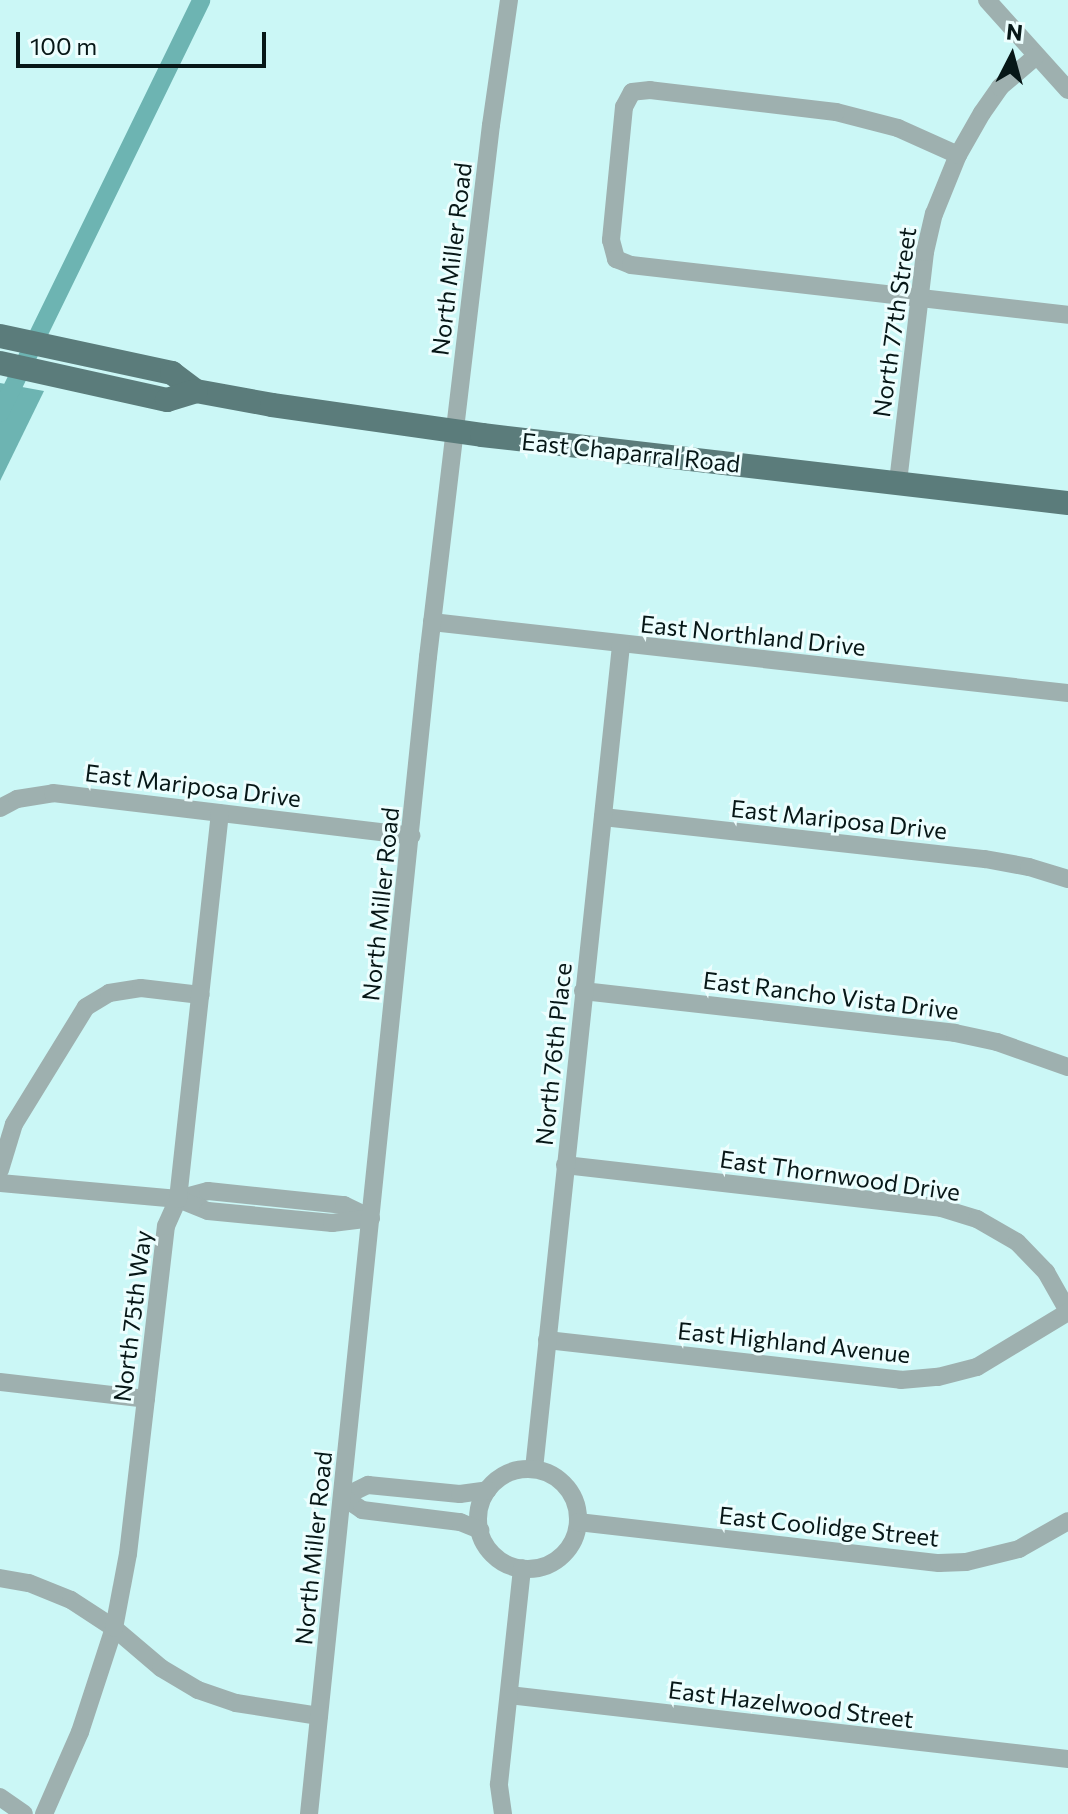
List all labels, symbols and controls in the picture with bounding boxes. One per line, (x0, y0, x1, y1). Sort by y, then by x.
scale bar (20, 16, 270, 66)
north arrow (972, 16, 1052, 96)
text: N (1005, 17, 1024, 46)
text: 100 m (30, 31, 97, 60)
street label: North Miller Road (425, 161, 477, 357)
street label: North 77th Street (866, 225, 922, 419)
street label: East Chaparral Road (520, 426, 742, 478)
street label: East Northland Drive (639, 609, 867, 661)
street label: East Mariposa Drive (83, 757, 303, 813)
street label: East Mariposa Drive (729, 793, 949, 845)
street label: North Miller Road (356, 806, 404, 1002)
street label: North 76th Place (529, 961, 577, 1147)
street label: East Rancho Vista Drive (701, 965, 961, 1025)
street label: East Thornwood Drive (718, 1144, 962, 1206)
street label: North 75th Way (107, 1229, 157, 1403)
street label: East Highland Avenue (676, 1315, 912, 1369)
street label: North Miller Road (289, 1450, 337, 1646)
street label: East Coolidge Street (718, 1500, 940, 1552)
street label: East Hazelwood Street (667, 1675, 915, 1733)

